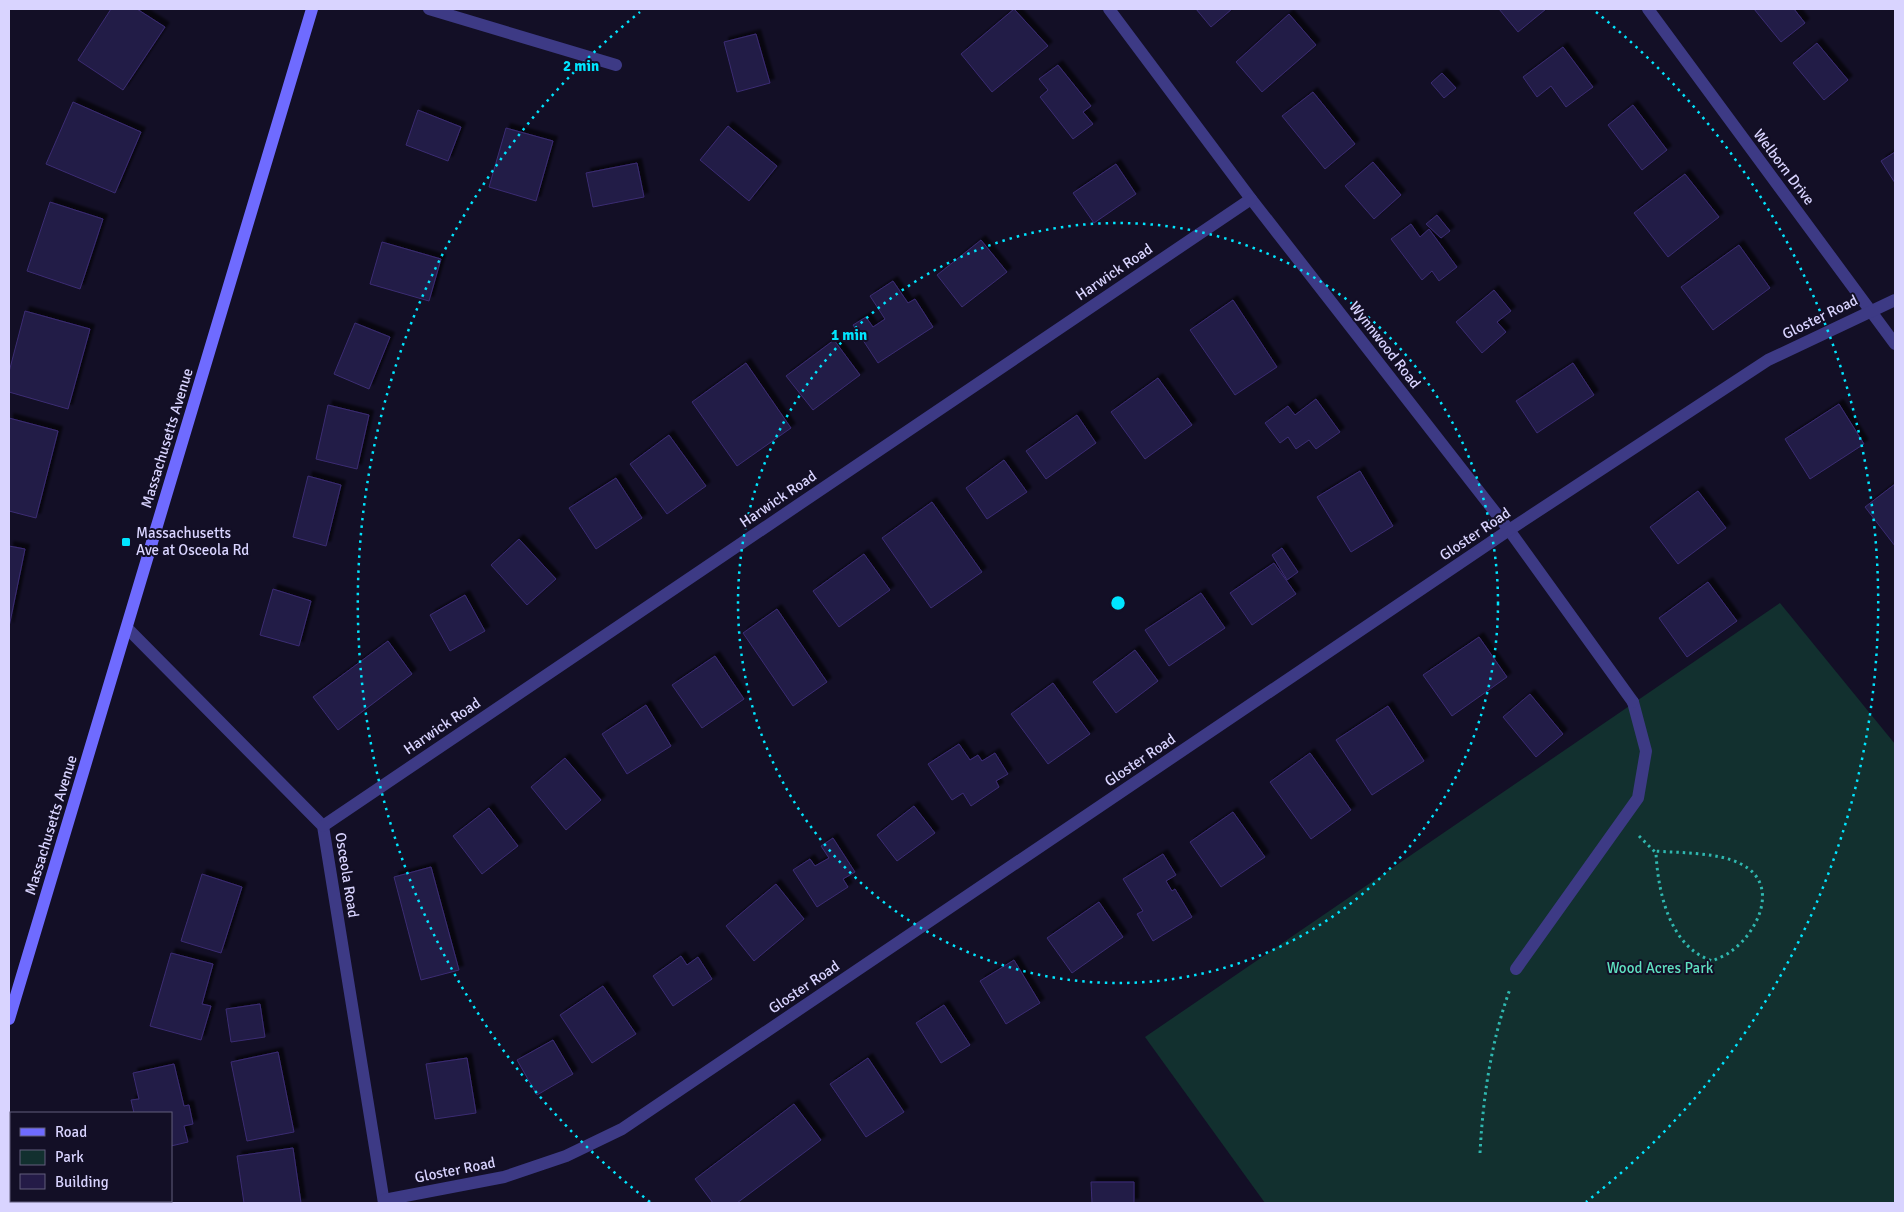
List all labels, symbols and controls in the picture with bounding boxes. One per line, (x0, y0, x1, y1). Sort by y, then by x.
text: 2 min (563, 57, 599, 75)
street label: Welborn Drive (1750, 126, 1818, 208)
street label: Harwick Road (1072, 240, 1156, 304)
street label: Gloster Road (1779, 291, 1861, 343)
street label: Wynnwood Road (1345, 298, 1425, 392)
text: 1 min (831, 326, 867, 344)
street label: Massachusetts Avenue (137, 366, 197, 510)
street label: Harwick Road (736, 467, 820, 531)
street label: Gloster Road (1436, 504, 1514, 564)
place label: Massachusetts Ave at Osceola Rd (136, 524, 249, 559)
marker: Massachusetts Ave at Osceola Rd (120, 536, 132, 548)
centre of rings (1109, 594, 1127, 612)
street label: Harwick Road (400, 694, 484, 758)
street label: Gloster Road (1101, 730, 1179, 790)
street label: Massachusetts Avenue (21, 753, 81, 897)
street label: Osceola Road (331, 831, 363, 919)
street label: Gloster Road (765, 957, 843, 1017)
park label: Wood Acres Park (1607, 959, 1714, 977)
legend (10, 1112, 172, 1202)
text: Road (55, 1123, 87, 1141)
text: Park (55, 1148, 84, 1166)
street label: Gloster Road (413, 1153, 497, 1187)
text: Building (55, 1173, 109, 1191)

